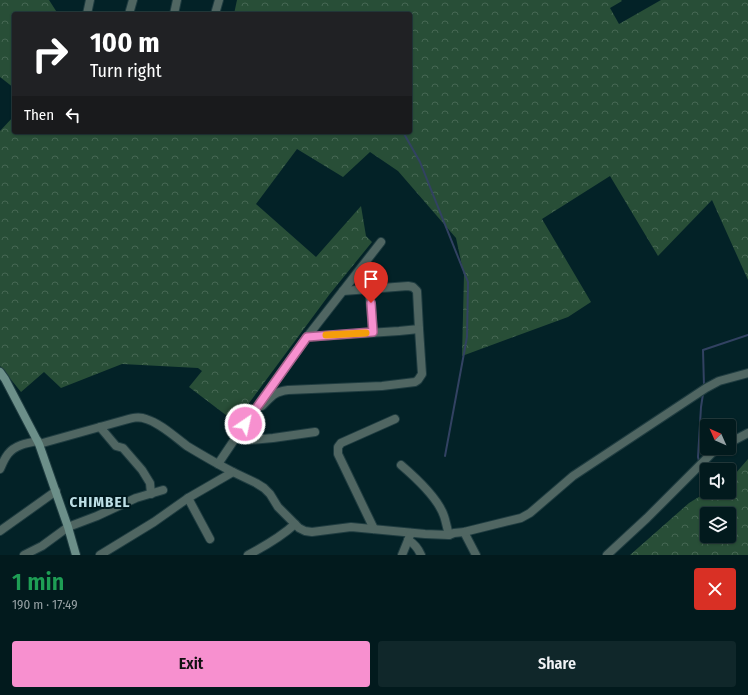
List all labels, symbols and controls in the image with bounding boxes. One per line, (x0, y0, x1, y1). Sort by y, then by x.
text: 100 m (90, 26, 160, 59)
icon: right (24, 28, 76, 80)
text: Turn right (90, 60, 162, 82)
icon: left (62, 104, 84, 126)
text: Then (24, 106, 54, 124)
pin (354, 262, 388, 303)
icon: arrive (360, 268, 382, 290)
position arrow (224, 403, 266, 445)
north arrow (700, 419, 736, 455)
map controls (700, 419, 736, 543)
button: sound (700, 463, 736, 499)
district label: CHIMBEL (69, 493, 131, 511)
button: layers (700, 507, 736, 543)
text: 1 min (12, 568, 64, 596)
button: close (694, 568, 736, 610)
text: 190 m · 17:49 (12, 597, 77, 612)
button: Exit (12, 641, 370, 687)
button: Share (378, 641, 736, 687)

